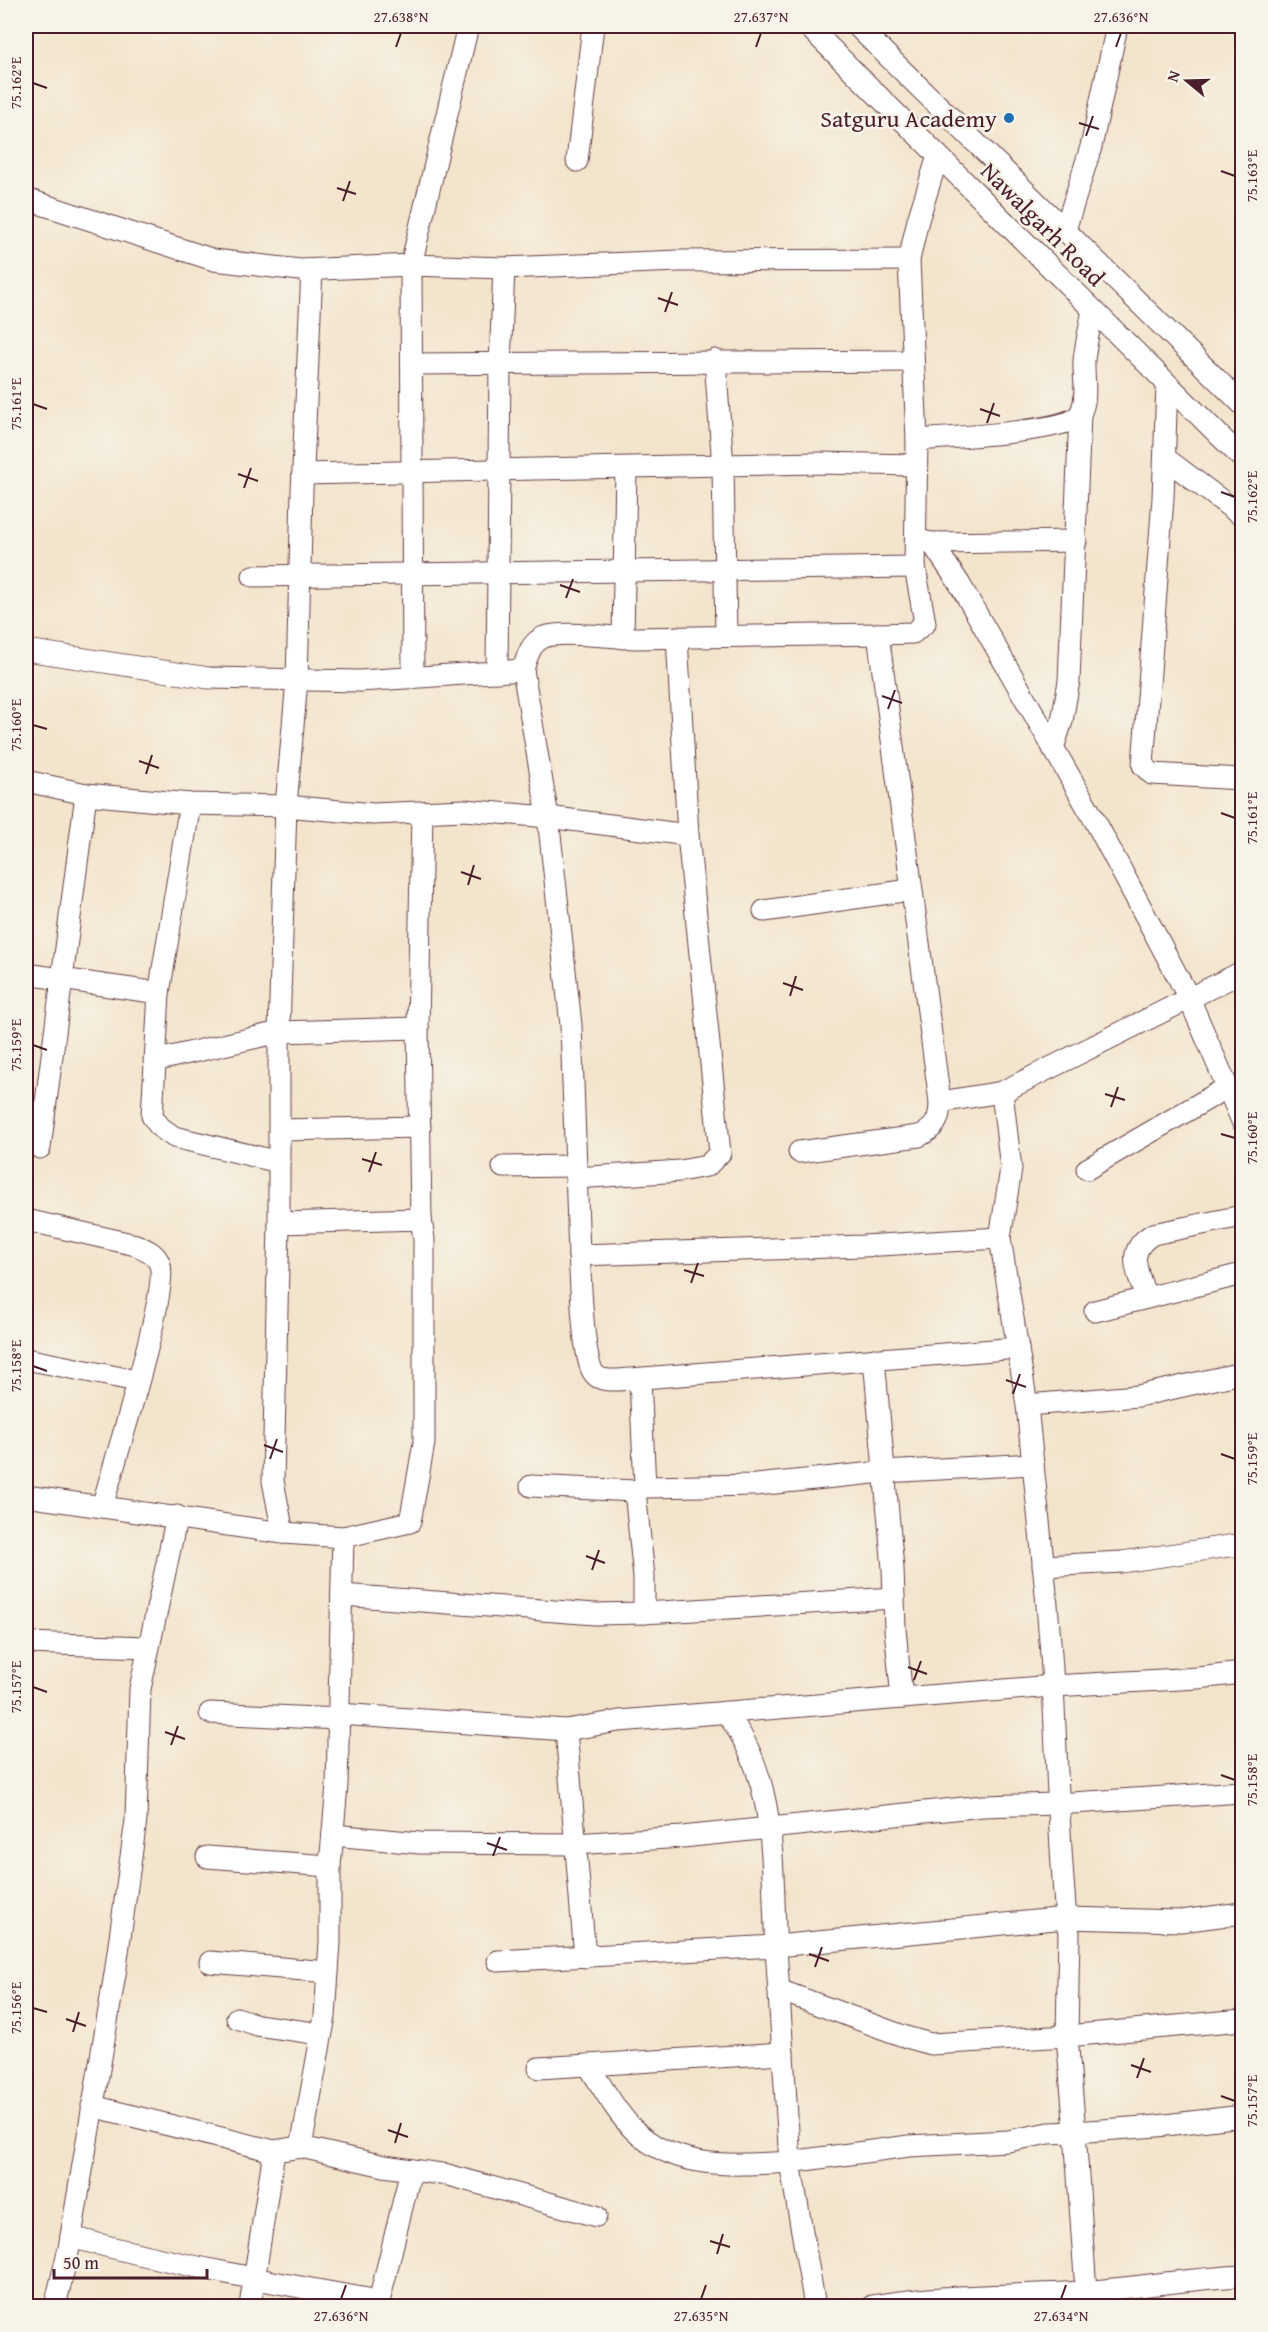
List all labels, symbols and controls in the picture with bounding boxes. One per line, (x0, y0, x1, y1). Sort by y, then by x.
text: 27.638°N (374, 6, 429, 27)
text: 27.637°N (734, 6, 789, 27)
text: 27.636°N (1094, 6, 1149, 27)
north arrow (1157, 51, 1217, 111)
text: 75.162°E (5, 56, 26, 109)
text: N (1160, 67, 1186, 85)
place label: Satguru Academy (820, 101, 997, 136)
marker: Satguru Academy (1002, 111, 1016, 125)
text: 75.163°E (1241, 149, 1262, 202)
street label: Nawalgarh Road (973, 154, 1113, 294)
text: 75.161°E (5, 377, 26, 430)
text: 75.162°E (1241, 470, 1262, 523)
text: 75.160°E (5, 698, 26, 751)
text: 75.161°E (1241, 791, 1262, 844)
text: 75.159°E (5, 1018, 26, 1071)
text: 75.160°E (1241, 1111, 1262, 1164)
text: 75.158°E (5, 1339, 26, 1392)
text: 75.159°E (1241, 1432, 1262, 1485)
text: 75.157°E (5, 1660, 26, 1713)
text: 75.158°E (1241, 1753, 1262, 1806)
text: 75.156°E (5, 1981, 26, 2034)
text: 75.157°E (1241, 2074, 1262, 2127)
scale bar (54, 2242, 207, 2280)
text: 50 m (63, 2249, 99, 2276)
text: 27.636°N (314, 2305, 369, 2326)
text: 27.635°N (674, 2305, 729, 2326)
text: 27.634°N (1034, 2305, 1089, 2326)

